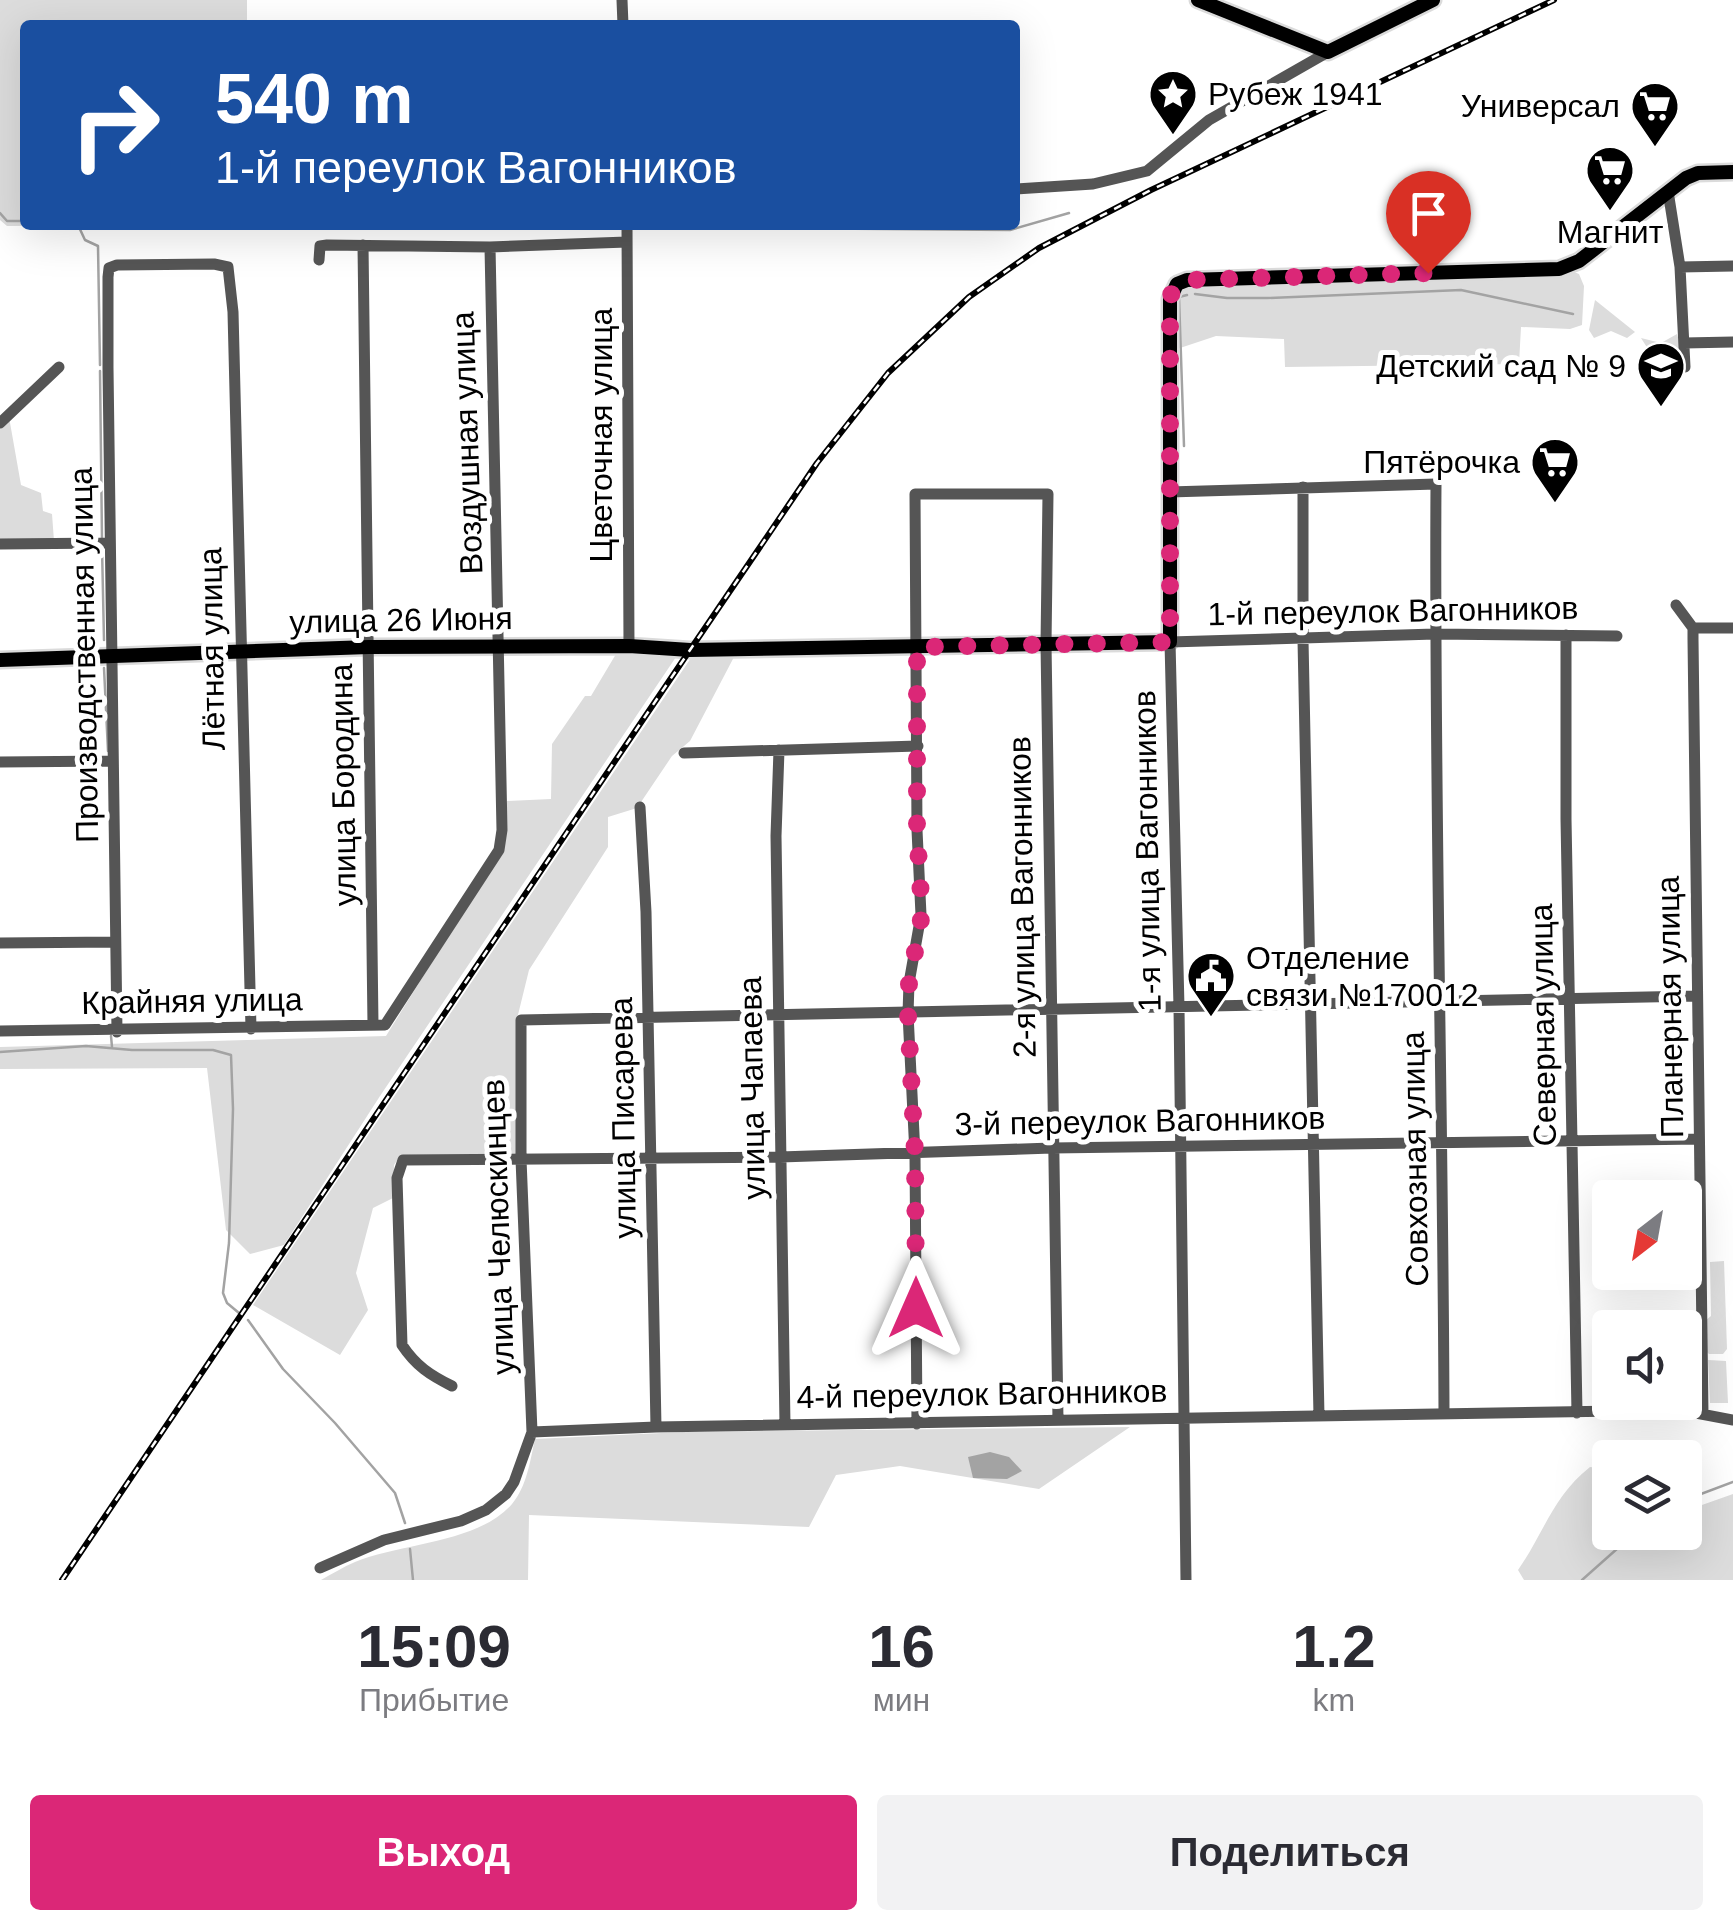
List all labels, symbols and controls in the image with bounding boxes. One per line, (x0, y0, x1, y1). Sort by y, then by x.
icon: right (50, 60, 180, 190)
text: 540 m (215, 60, 413, 138)
place icon: Рубеж 1941 (1147, 68, 1199, 136)
place label: Рубеж 1941 (1208, 76, 1383, 112)
supermarket icon: Универсал (1629, 80, 1681, 148)
place label: Универсал (1461, 88, 1620, 124)
text: 1-й переулок Вагонников (215, 142, 737, 193)
supermarket icon: Магнит (1584, 144, 1636, 212)
pin (1386, 171, 1471, 274)
icon: arrive (1401, 186, 1456, 241)
place label: Магнит (1557, 214, 1664, 250)
street label: Цветочная улица (583, 307, 619, 562)
street label: Воздушная улица (444, 311, 490, 575)
school or university icon: Детский сад № 9 (1635, 340, 1687, 408)
place label: Детский сад № 9 (1376, 348, 1626, 384)
supermarket icon: Пятёрочка (1529, 436, 1581, 504)
place label: Пятёрочка (1363, 444, 1520, 480)
street label: Производственная улица (63, 467, 105, 843)
street label: Лётная улица (192, 547, 232, 751)
street label: 1-й переулок Вагонников (1207, 590, 1579, 632)
street label: улица 26 Июня (289, 600, 513, 640)
street label: улица Бородина (323, 663, 363, 907)
street label: 1-я улица Вагонников (1126, 690, 1168, 1012)
street label: 2-я улица Вагонников (1001, 736, 1043, 1058)
street label: Планерная улица (1650, 875, 1690, 1138)
street label: Северная улица (1523, 903, 1563, 1147)
place label: Отделение связи №170012 (1246, 940, 1479, 1013)
public building icon: Отделение связи №170012 (1185, 950, 1237, 1018)
street label: улица Чапаева (732, 976, 772, 1200)
street label: Крайняя улица (81, 981, 303, 1021)
street label: улица Писарева (603, 997, 643, 1239)
street label: Совхозная улица (1395, 1031, 1435, 1287)
street label: улица Челюскинцев (475, 1079, 521, 1375)
street label: 3-й переулок Вагонников (954, 1100, 1326, 1142)
north arrow (1592, 1180, 1702, 1290)
map controls (1592, 1180, 1702, 1550)
position arrow (864, 1256, 968, 1360)
button: sound (1592, 1310, 1702, 1420)
street label: 4-й переулок Вагонников (796, 1373, 1168, 1415)
button: layers (1592, 1440, 1702, 1550)
text: 15:09 (357, 1613, 511, 1680)
text: 16 (868, 1613, 935, 1680)
text: 1.2 (1292, 1613, 1376, 1680)
text: Прибытие (359, 1682, 509, 1718)
text: мин (873, 1682, 930, 1718)
text: km (1313, 1682, 1355, 1718)
button: Выход (30, 1795, 857, 1910)
button: Поделиться (877, 1795, 1703, 1910)

